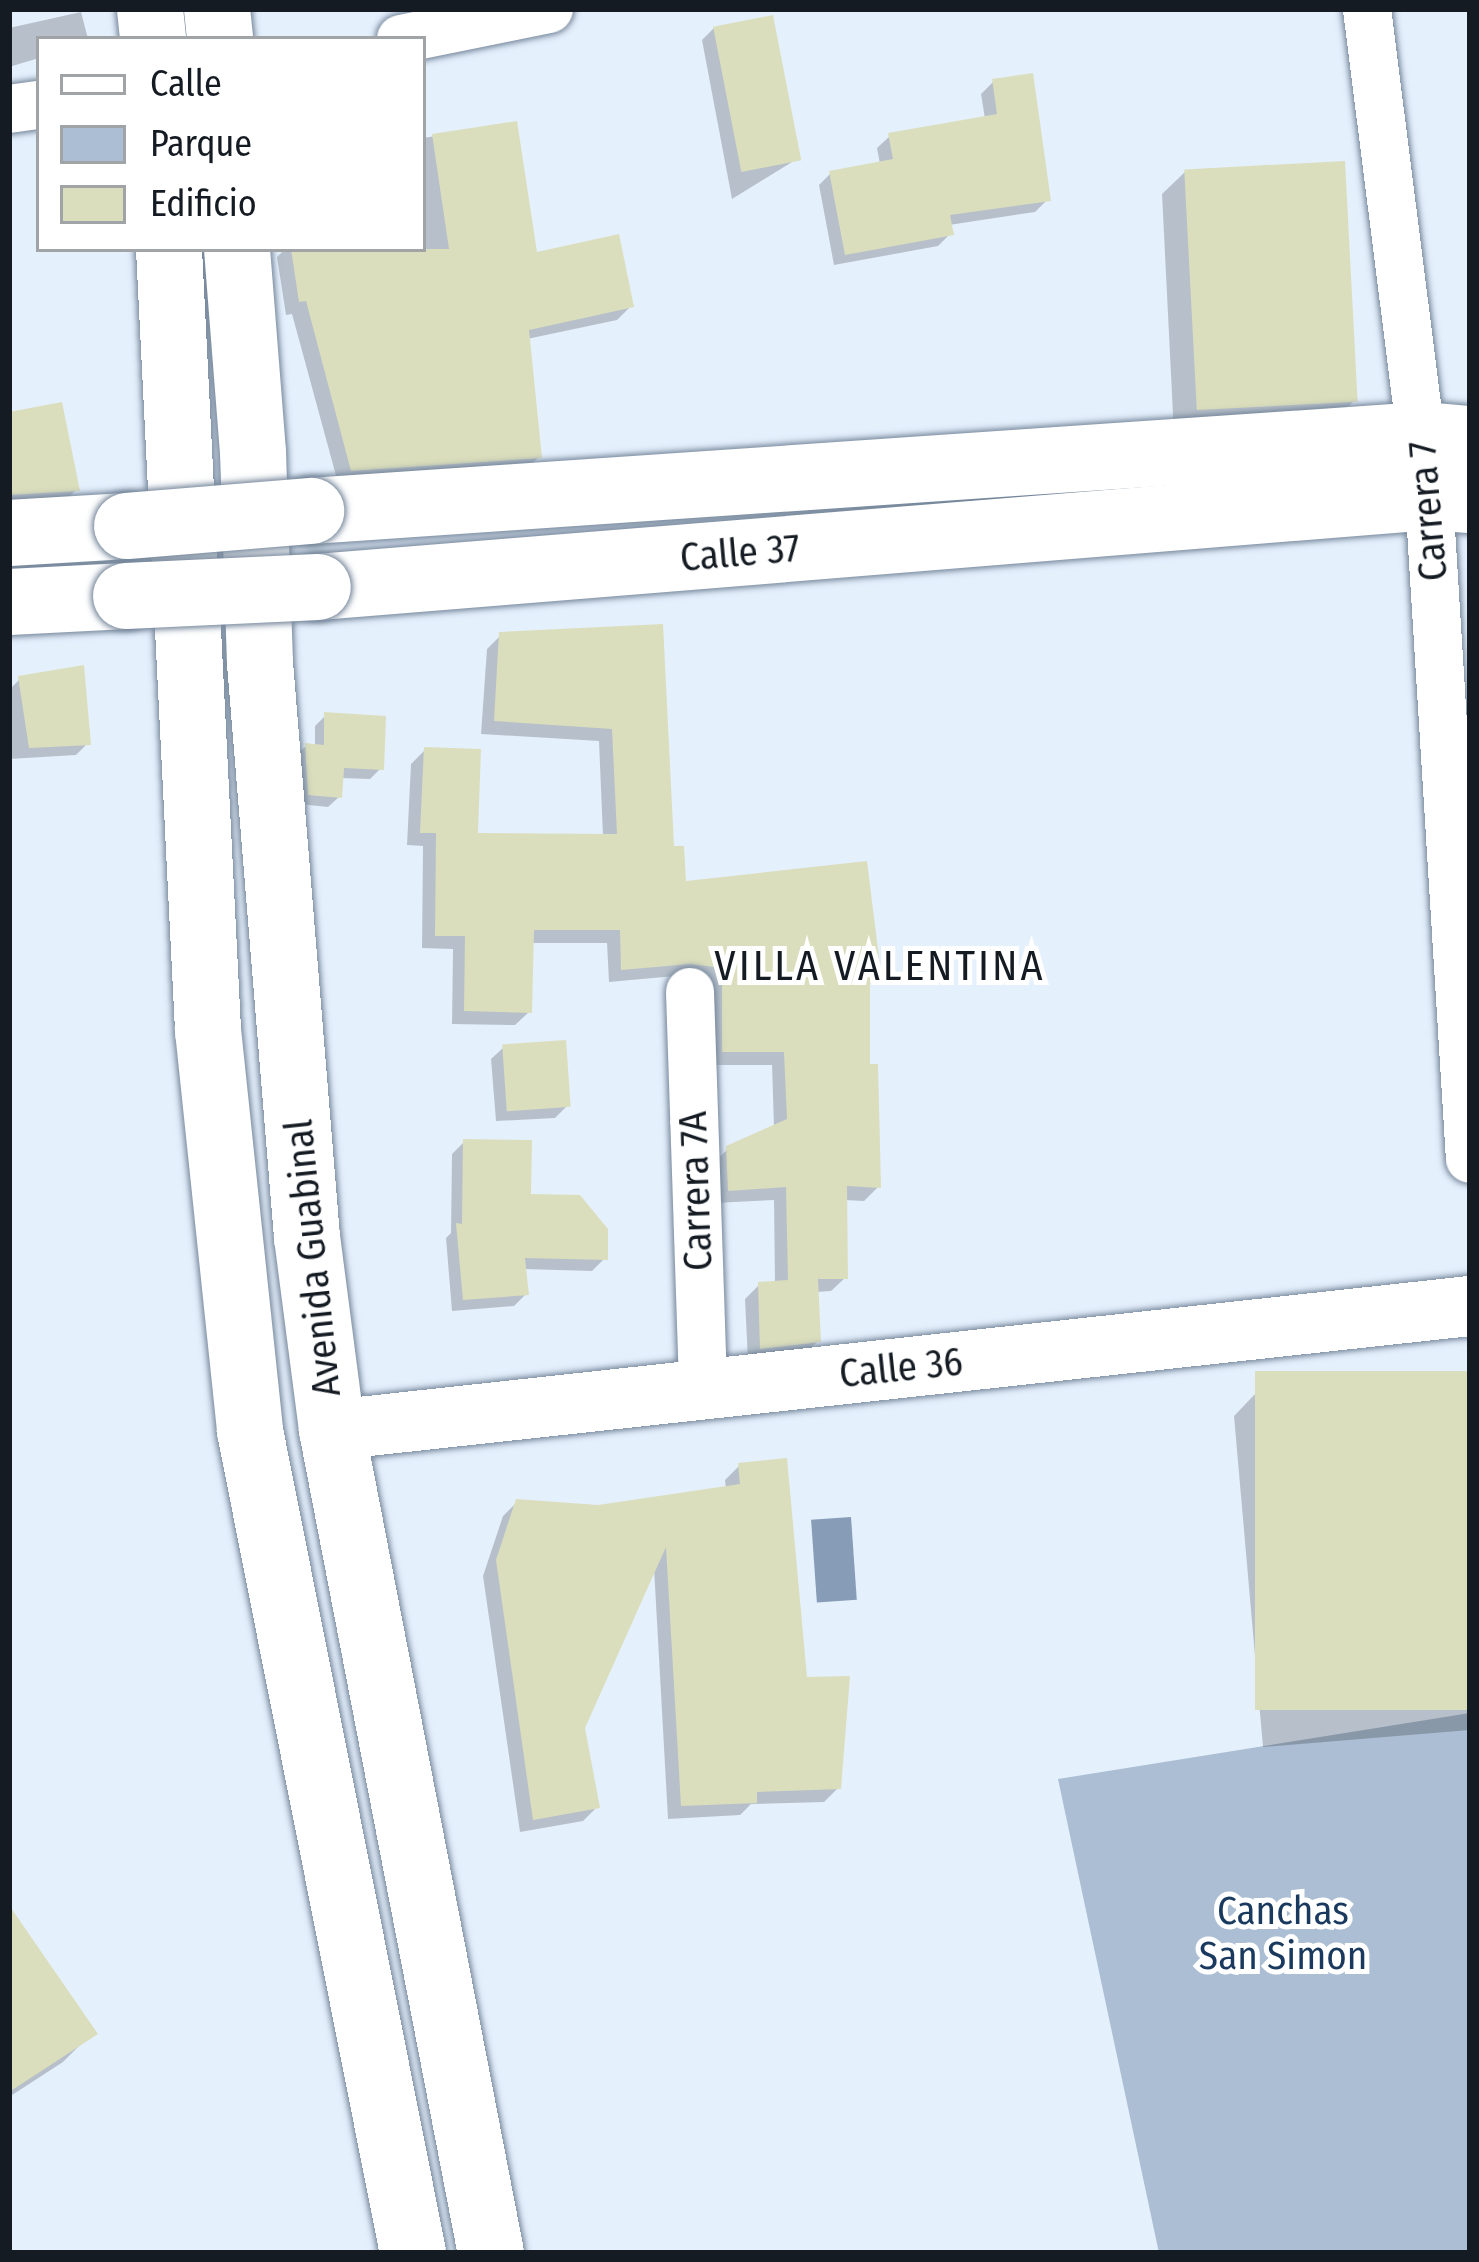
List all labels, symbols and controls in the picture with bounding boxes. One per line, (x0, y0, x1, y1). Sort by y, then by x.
legend (36, 36, 426, 252)
text: Calle (150, 62, 222, 106)
text: Parque (150, 122, 252, 166)
text: Edificio (150, 182, 257, 226)
street label: Carrera 7 (1399, 439, 1457, 583)
street label: Calle 37 (678, 524, 802, 582)
district label: VILLA VALENTINA (714, 941, 1046, 991)
street label: Carrera 7A (670, 1110, 722, 1272)
street label: Avenida Guabinal (275, 1117, 351, 1399)
street label: Calle 36 (837, 1338, 965, 1398)
park label: Canchas San Simon (1199, 1889, 1367, 1980)

